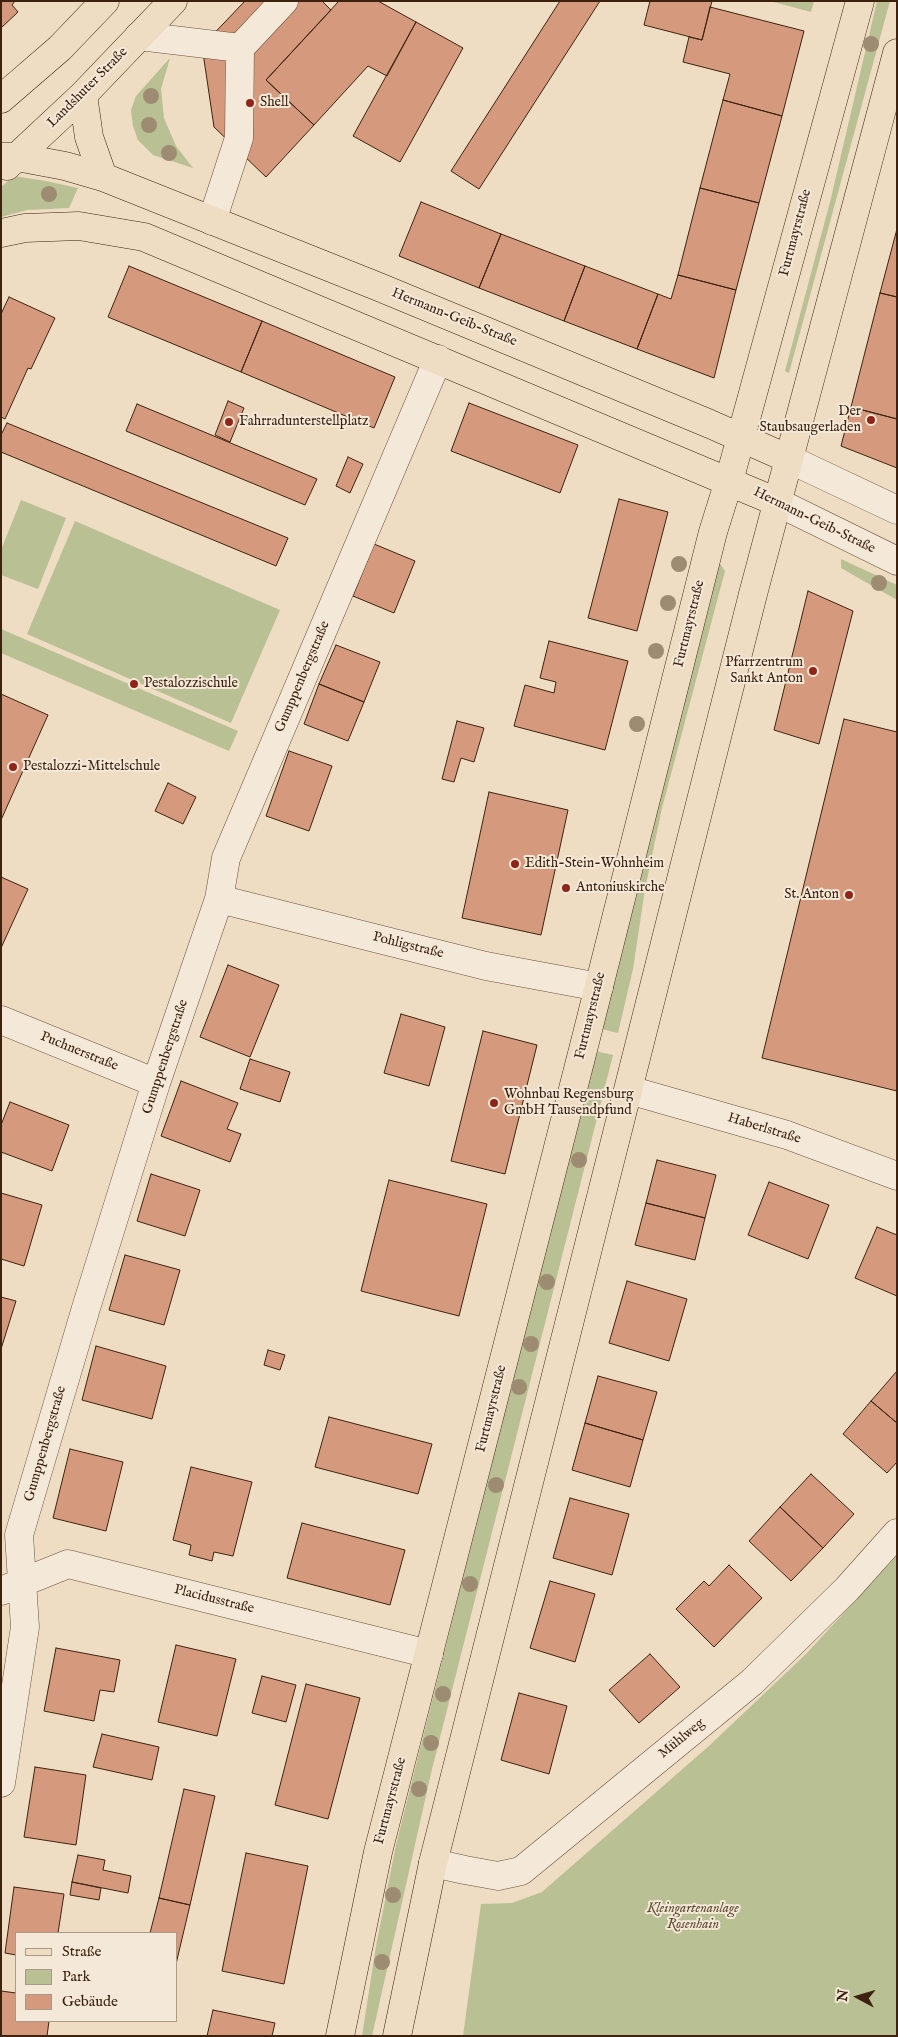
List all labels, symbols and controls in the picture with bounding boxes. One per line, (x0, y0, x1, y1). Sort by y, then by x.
street label: Landshuter Straße (44, 44, 132, 132)
place label: Shell (260, 95, 289, 111)
marker: Shell (244, 97, 256, 109)
street label: Furtmayrstraße (776, 188, 816, 278)
street label: Hermann-Geib-Straße (389, 285, 519, 351)
place label: Der Staubsaugerladen (760, 404, 861, 437)
place label: Fahrradunterstellplatz (239, 414, 369, 430)
marker: Der Staubsaugerladen (865, 414, 877, 426)
marker: Fahrradunterstellplatz (223, 416, 235, 428)
street label: Hermann-Geib-Straße (750, 484, 878, 558)
street label: Furtmayrstraße (671, 579, 709, 669)
street label: Gumppenbergstraße (272, 619, 334, 735)
place label: Pfarrzentrum Sankt Anton (725, 655, 803, 688)
marker: Pfarrzentrum Sankt Anton (807, 665, 819, 677)
place label: Pestalozzischule (144, 676, 238, 692)
marker: Pestalozzischule (128, 678, 140, 690)
place label: Pestalozzi-Mittelschule (23, 759, 160, 775)
marker: Pestalozzi-Mittelschule (7, 761, 19, 773)
place label: Edith-Stein-Wohnheim (525, 856, 664, 872)
marker: Edith-Stein-Wohnheim (509, 858, 521, 870)
place label: Antoniuskirche (576, 880, 665, 896)
marker: Antoniuskirche (560, 882, 572, 894)
place label: St. Anton (784, 887, 839, 903)
marker: St. Anton (843, 889, 855, 901)
street label: Pohligstraße (371, 929, 445, 963)
street label: Furtmayrstraße (572, 971, 610, 1061)
street label: Gumppenbergstraße (140, 998, 192, 1116)
street label: Puchnerstraße (38, 1029, 120, 1075)
place label: Wohnbau Regensburg GmbH Tausendpfund (504, 1087, 634, 1120)
marker: Wohnbau Regensburg GmbH Tausendpfund (488, 1097, 500, 1109)
street label: Haberlstraße (725, 1110, 803, 1148)
street label: Furtmayrstraße (473, 1364, 511, 1454)
street label: Gumppenbergstraße (21, 1384, 71, 1504)
street label: Placidusstraße (172, 1582, 256, 1618)
street label: Mühlweg (656, 1715, 708, 1763)
street label: Furtmayrstraße (371, 1756, 411, 1846)
park label: Kleingartenanlage Rosenhain (647, 1901, 739, 1934)
legend (15, 1932, 178, 2022)
text: Straße (62, 1942, 101, 1961)
text: Park (62, 1967, 91, 1986)
north arrow (833, 1972, 883, 2022)
text: N (833, 1988, 853, 2002)
text: Gebäude (62, 1992, 118, 2011)

